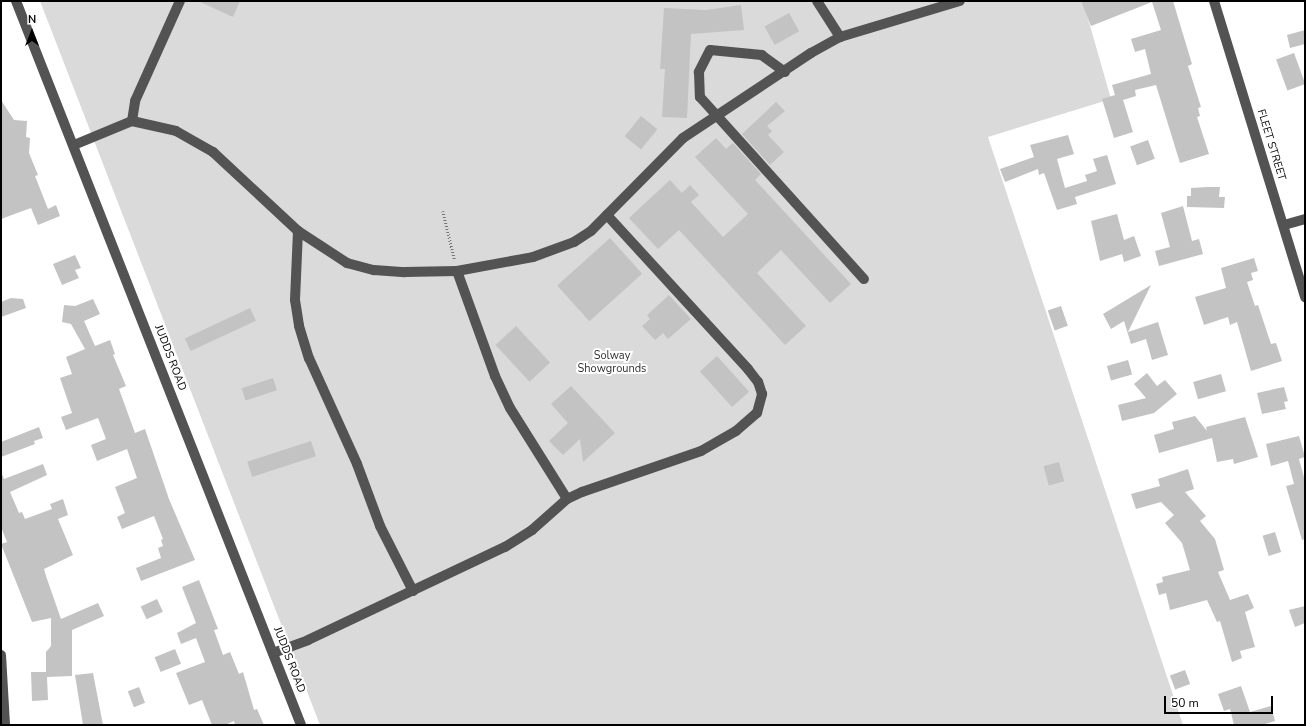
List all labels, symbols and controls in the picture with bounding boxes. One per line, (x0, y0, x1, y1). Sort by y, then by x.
north arrow (12, 12, 52, 52)
text: N (28, 12, 36, 27)
street label: FLEET STREET (1254, 108, 1288, 182)
street label: JUDDS ROAD (151, 323, 189, 393)
park label: Solway Showgrounds (578, 350, 646, 376)
street label: JUDDS ROAD (270, 625, 308, 695)
scale bar (1166, 688, 1275, 714)
text: 50 m (1171, 695, 1199, 711)

